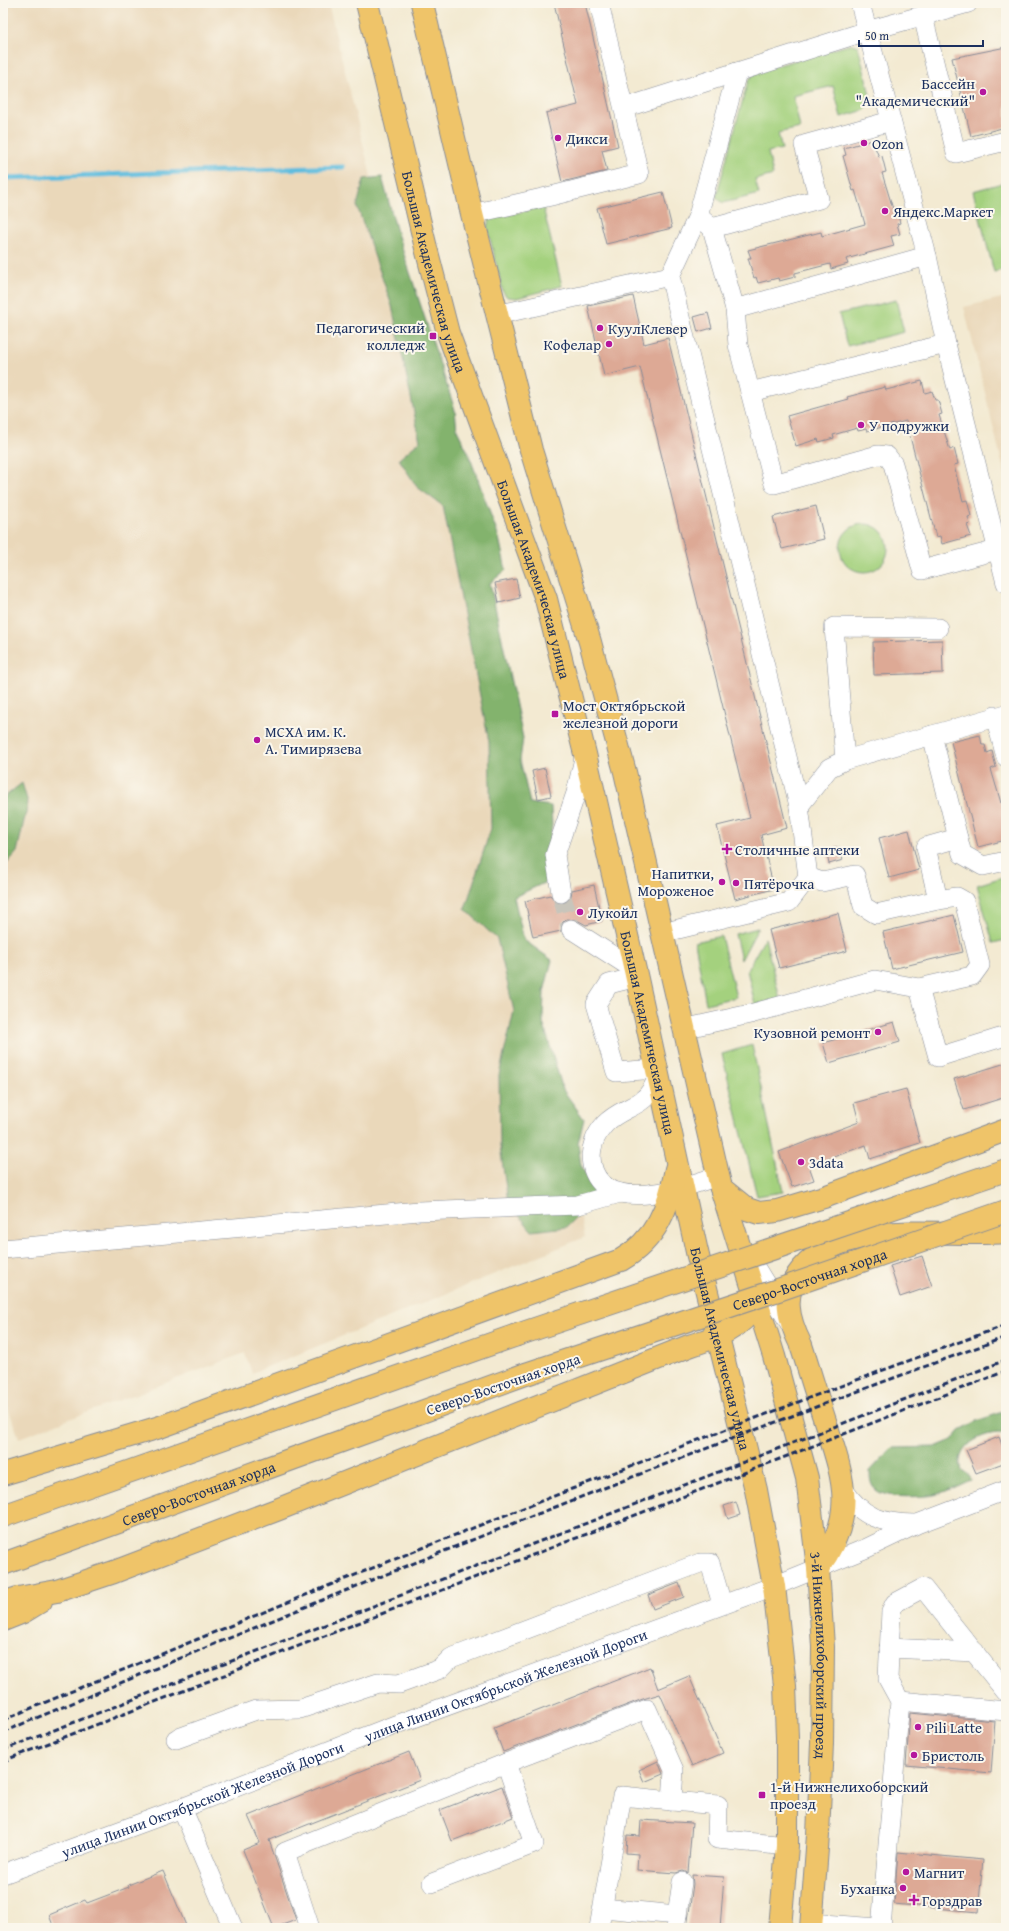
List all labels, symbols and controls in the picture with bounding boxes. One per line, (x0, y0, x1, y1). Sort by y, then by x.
scale bar (859, 22, 983, 48)
text: 50 m (865, 27, 889, 44)
place label: Бассейн "Академический" (855, 73, 975, 111)
marker: Бассейн "Академический" (978, 87, 988, 97)
place label: Дикси (565, 128, 608, 149)
marker: Дикси (553, 133, 563, 143)
place label: Ozon (872, 133, 904, 154)
marker: Ozon (859, 138, 869, 148)
street label: Большая Академическая улица (397, 169, 472, 376)
place label: Яндекс.Маркет (892, 201, 994, 222)
marker: Яндекс.Маркет (880, 206, 890, 216)
place label: Педагогический колледж (316, 317, 425, 355)
place label: КуулКлевер (608, 318, 688, 339)
marker: КуулКлевер (595, 323, 605, 333)
marker: Педагогический колледж (428, 331, 438, 341)
place label: Кофелар (544, 334, 601, 355)
marker: Кофелар (604, 339, 614, 349)
place label: У подружки (869, 415, 949, 436)
marker: У подружки (856, 420, 866, 430)
street label: Большая Академическая улица (492, 477, 576, 682)
place label: Мост Октябрьской железной дороги (563, 695, 685, 733)
marker: Мост Октябрьской железной дороги (550, 709, 560, 719)
place label: МСХА им. К. А. Тимирязева (265, 721, 363, 759)
marker: МСХА им. К. А. Тимирязева (252, 735, 262, 745)
place label: Столичные аптеки (735, 839, 860, 860)
marker: Столичные аптеки (722, 844, 732, 854)
place label: Напитки, Мороженое (637, 863, 714, 901)
place label: Пятёрочка (744, 873, 815, 894)
marker: Напитки, Мороженое (717, 877, 727, 887)
marker: Пятёрочка (731, 878, 741, 888)
place label: Лукойл (588, 902, 638, 923)
marker: Лукойл (575, 907, 585, 917)
street label: Большая Академическая улица (616, 929, 682, 1137)
place label: Кузовной ремонт (754, 1022, 871, 1043)
marker: Кузовной ремонт (873, 1027, 883, 1037)
place label: 3data (809, 1152, 844, 1173)
marker: 3data (796, 1157, 806, 1167)
street label: Северо-Восточная хорда (730, 1242, 890, 1315)
street label: Большая Академическая улица (686, 1245, 756, 1453)
street label: Северо-Восточная хорда (423, 1347, 584, 1420)
street label: Северо-Восточная хорда (119, 1455, 279, 1530)
street label: 3-й Нижнелихоборский проезд (806, 1550, 834, 1759)
street label: улица Линии Октябрьской Железной Дороги (360, 1623, 650, 1747)
place label: Pili Latte (926, 1717, 982, 1738)
marker: Pili Latte (913, 1722, 923, 1732)
street label: улица Линии Октябрьской Железной Дороги (57, 1736, 347, 1862)
place label: Бристоль (922, 1745, 984, 1766)
marker: Бристоль (909, 1750, 919, 1760)
place label: 1-й Нижнелихоборский проезд (770, 1776, 929, 1814)
marker: 1-й Нижнелихоборский проезд (757, 1790, 767, 1800)
place label: Магнит (914, 1862, 965, 1883)
marker: Магнит (901, 1867, 911, 1877)
place label: Буханка (840, 1878, 896, 1899)
marker: Буханка (898, 1883, 908, 1893)
place label: Горздрав (922, 1890, 982, 1911)
marker: Горздрав (909, 1895, 919, 1905)

